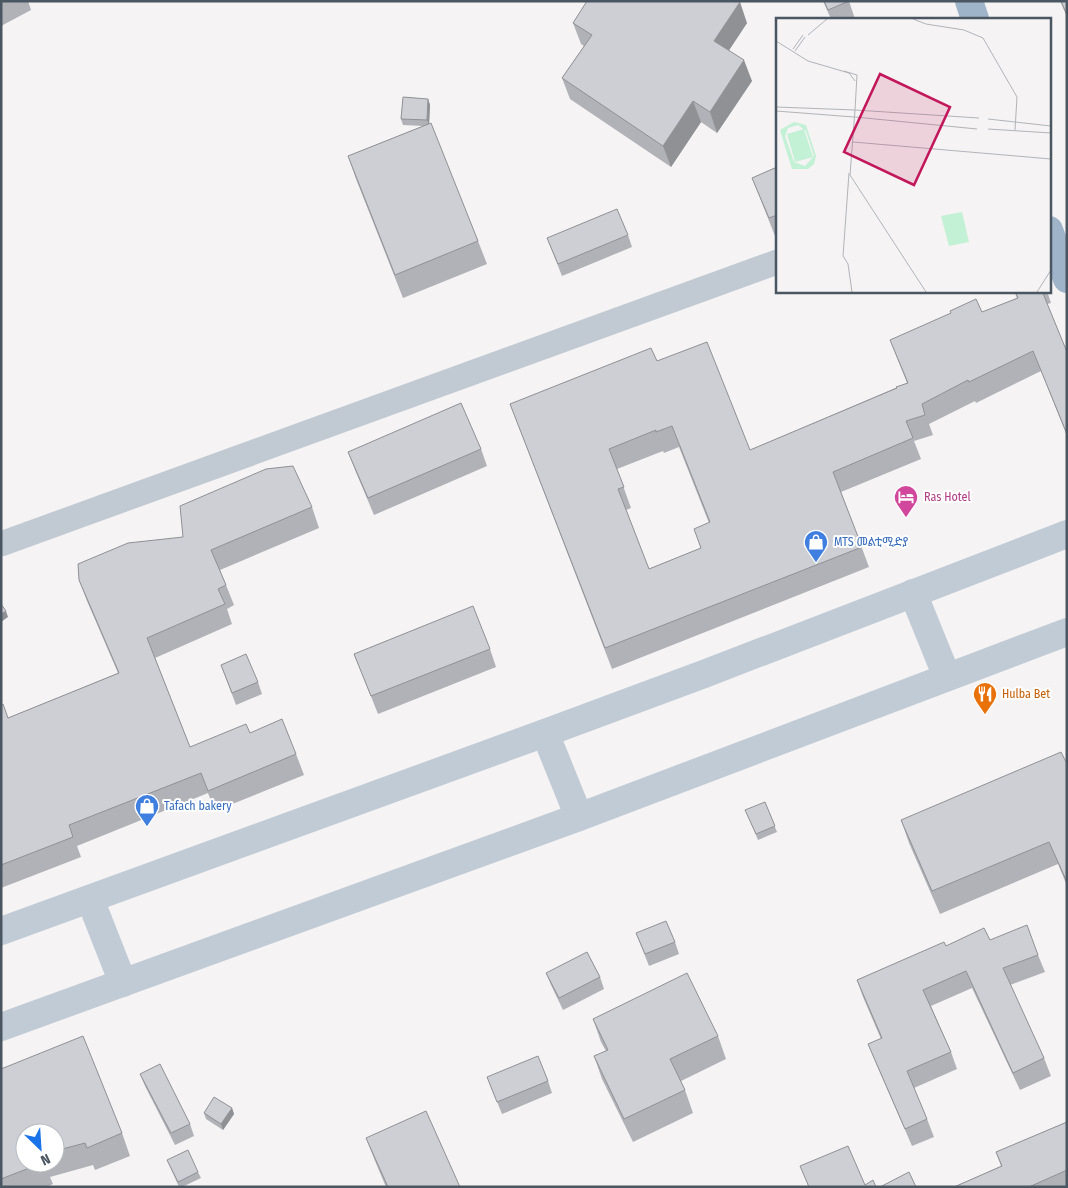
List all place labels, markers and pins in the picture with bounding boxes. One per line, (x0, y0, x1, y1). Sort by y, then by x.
hotel icon: Ras Hotel (893, 484, 919, 518)
place label: Ras Hotel (924, 490, 971, 504)
shop icon: MTS መልቲሚድያ (803, 529, 829, 563)
place label: MTS መልቲሚድያ (834, 535, 908, 549)
restaurant icon: Hulba Bet (972, 681, 998, 715)
place label: Hulba Bet (1002, 687, 1050, 701)
shop icon: Tafach bakery (134, 793, 160, 827)
place label: Tafach bakery (164, 799, 232, 813)

